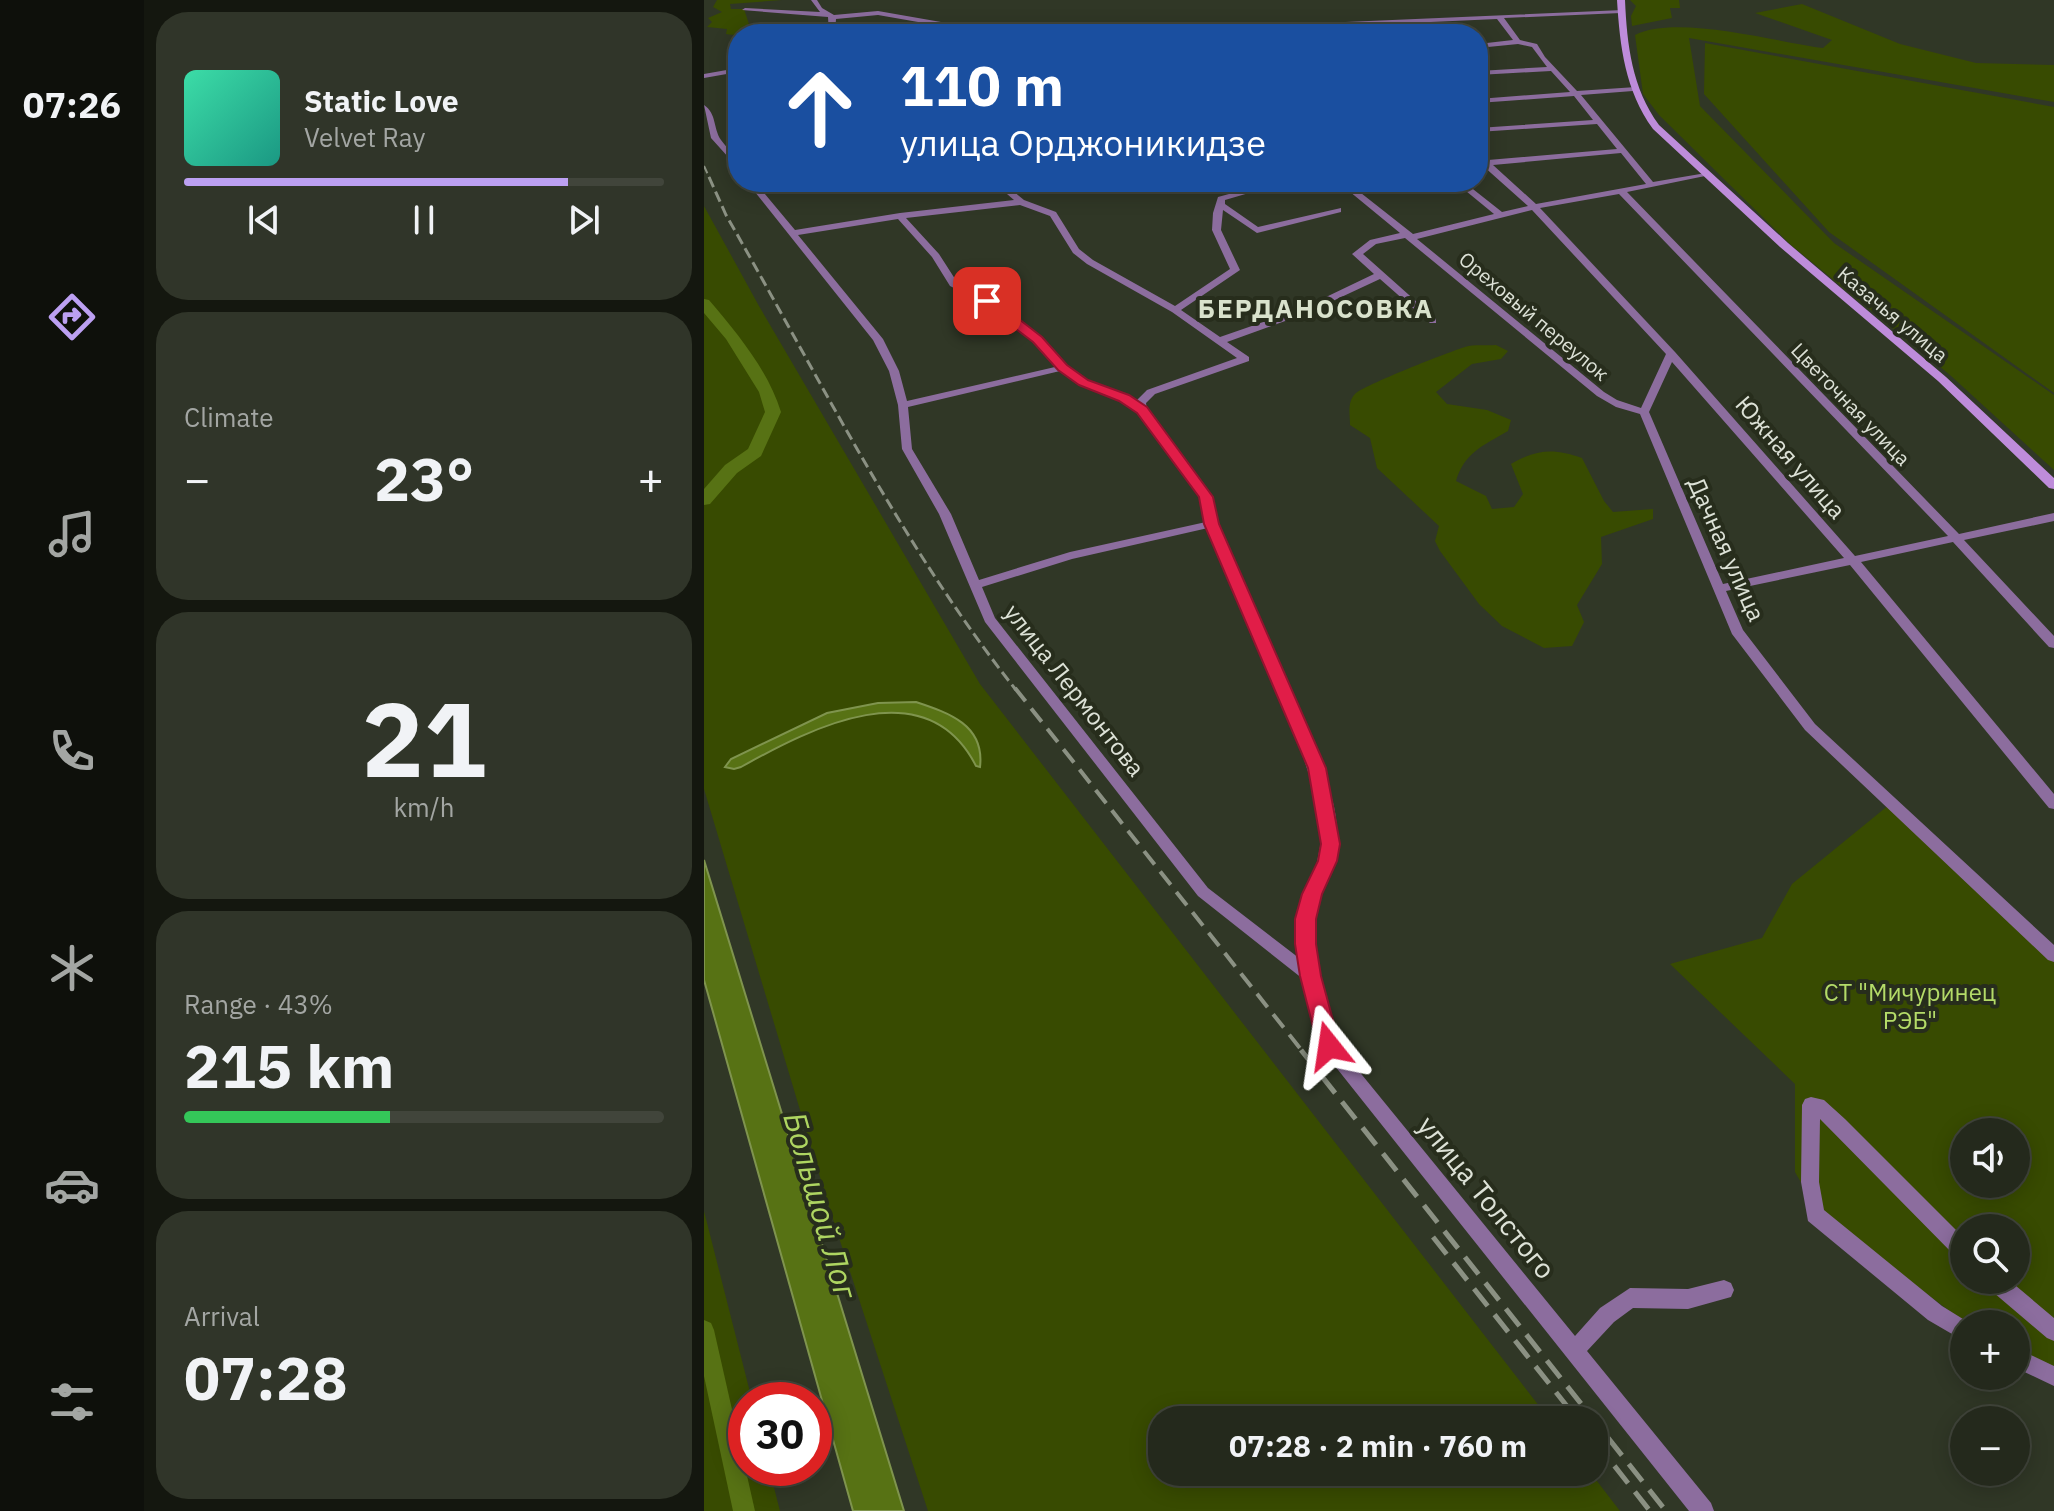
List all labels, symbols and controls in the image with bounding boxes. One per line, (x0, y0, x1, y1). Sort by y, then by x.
text: 110 m (900, 49, 1064, 121)
icon: ahead (768, 56, 872, 160)
text: 07:26 (23, 81, 121, 128)
text: Static Love (304, 81, 459, 120)
text: улица Орджоникидзе (900, 119, 1266, 166)
text: Velvet Ray (304, 120, 425, 154)
icon: previous (242, 198, 286, 242)
icon: pause (402, 198, 446, 242)
icon: next (562, 198, 606, 242)
street label: Ореховый переулок (1453, 245, 1615, 387)
street label: Казачья улица (1832, 260, 1954, 368)
pin (953, 267, 1021, 335)
icon: arrive (965, 279, 1009, 323)
icon: directions (44, 289, 100, 345)
district label: БЕРДАНОСОВКА (1198, 291, 1434, 325)
street label: Цветочная улица (1785, 337, 1917, 471)
street label: Южная улица (1729, 389, 1853, 525)
text: Climate (184, 400, 274, 434)
text: 23° (374, 439, 474, 518)
text: − (184, 450, 210, 507)
text: + (638, 450, 664, 507)
street label: Дачная улица (1681, 472, 1773, 626)
icon: music (44, 506, 100, 562)
street label: улица Лермонтова (998, 597, 1153, 783)
text: 21 (362, 670, 486, 806)
icon: phone (44, 723, 100, 779)
text: km/h (393, 790, 455, 824)
icon: climate (44, 940, 100, 996)
park label: СТ "Мичуринец РЭБ" (1824, 976, 1996, 1036)
text: Range · 43% (184, 987, 333, 1021)
position arrow (1287, 1004, 1371, 1088)
text: 215 km (184, 1026, 394, 1105)
water label: Большой Лог (774, 1107, 868, 1305)
street label: улица Толстого (1410, 1108, 1564, 1286)
map controls (1950, 1118, 2030, 1486)
button: sound (1950, 1118, 2030, 1198)
icon: car (44, 1157, 100, 1213)
button: search (1950, 1214, 2030, 1294)
text: Arrival (184, 1299, 260, 1333)
button: + (1950, 1310, 2030, 1390)
text: 07:28 (184, 1338, 348, 1417)
icon: filters (44, 1374, 100, 1430)
speed limit sign: 30 (728, 1382, 832, 1486)
button: − (1950, 1406, 2030, 1486)
text: 07:28 · 2 min · 760 m (1229, 1426, 1527, 1465)

